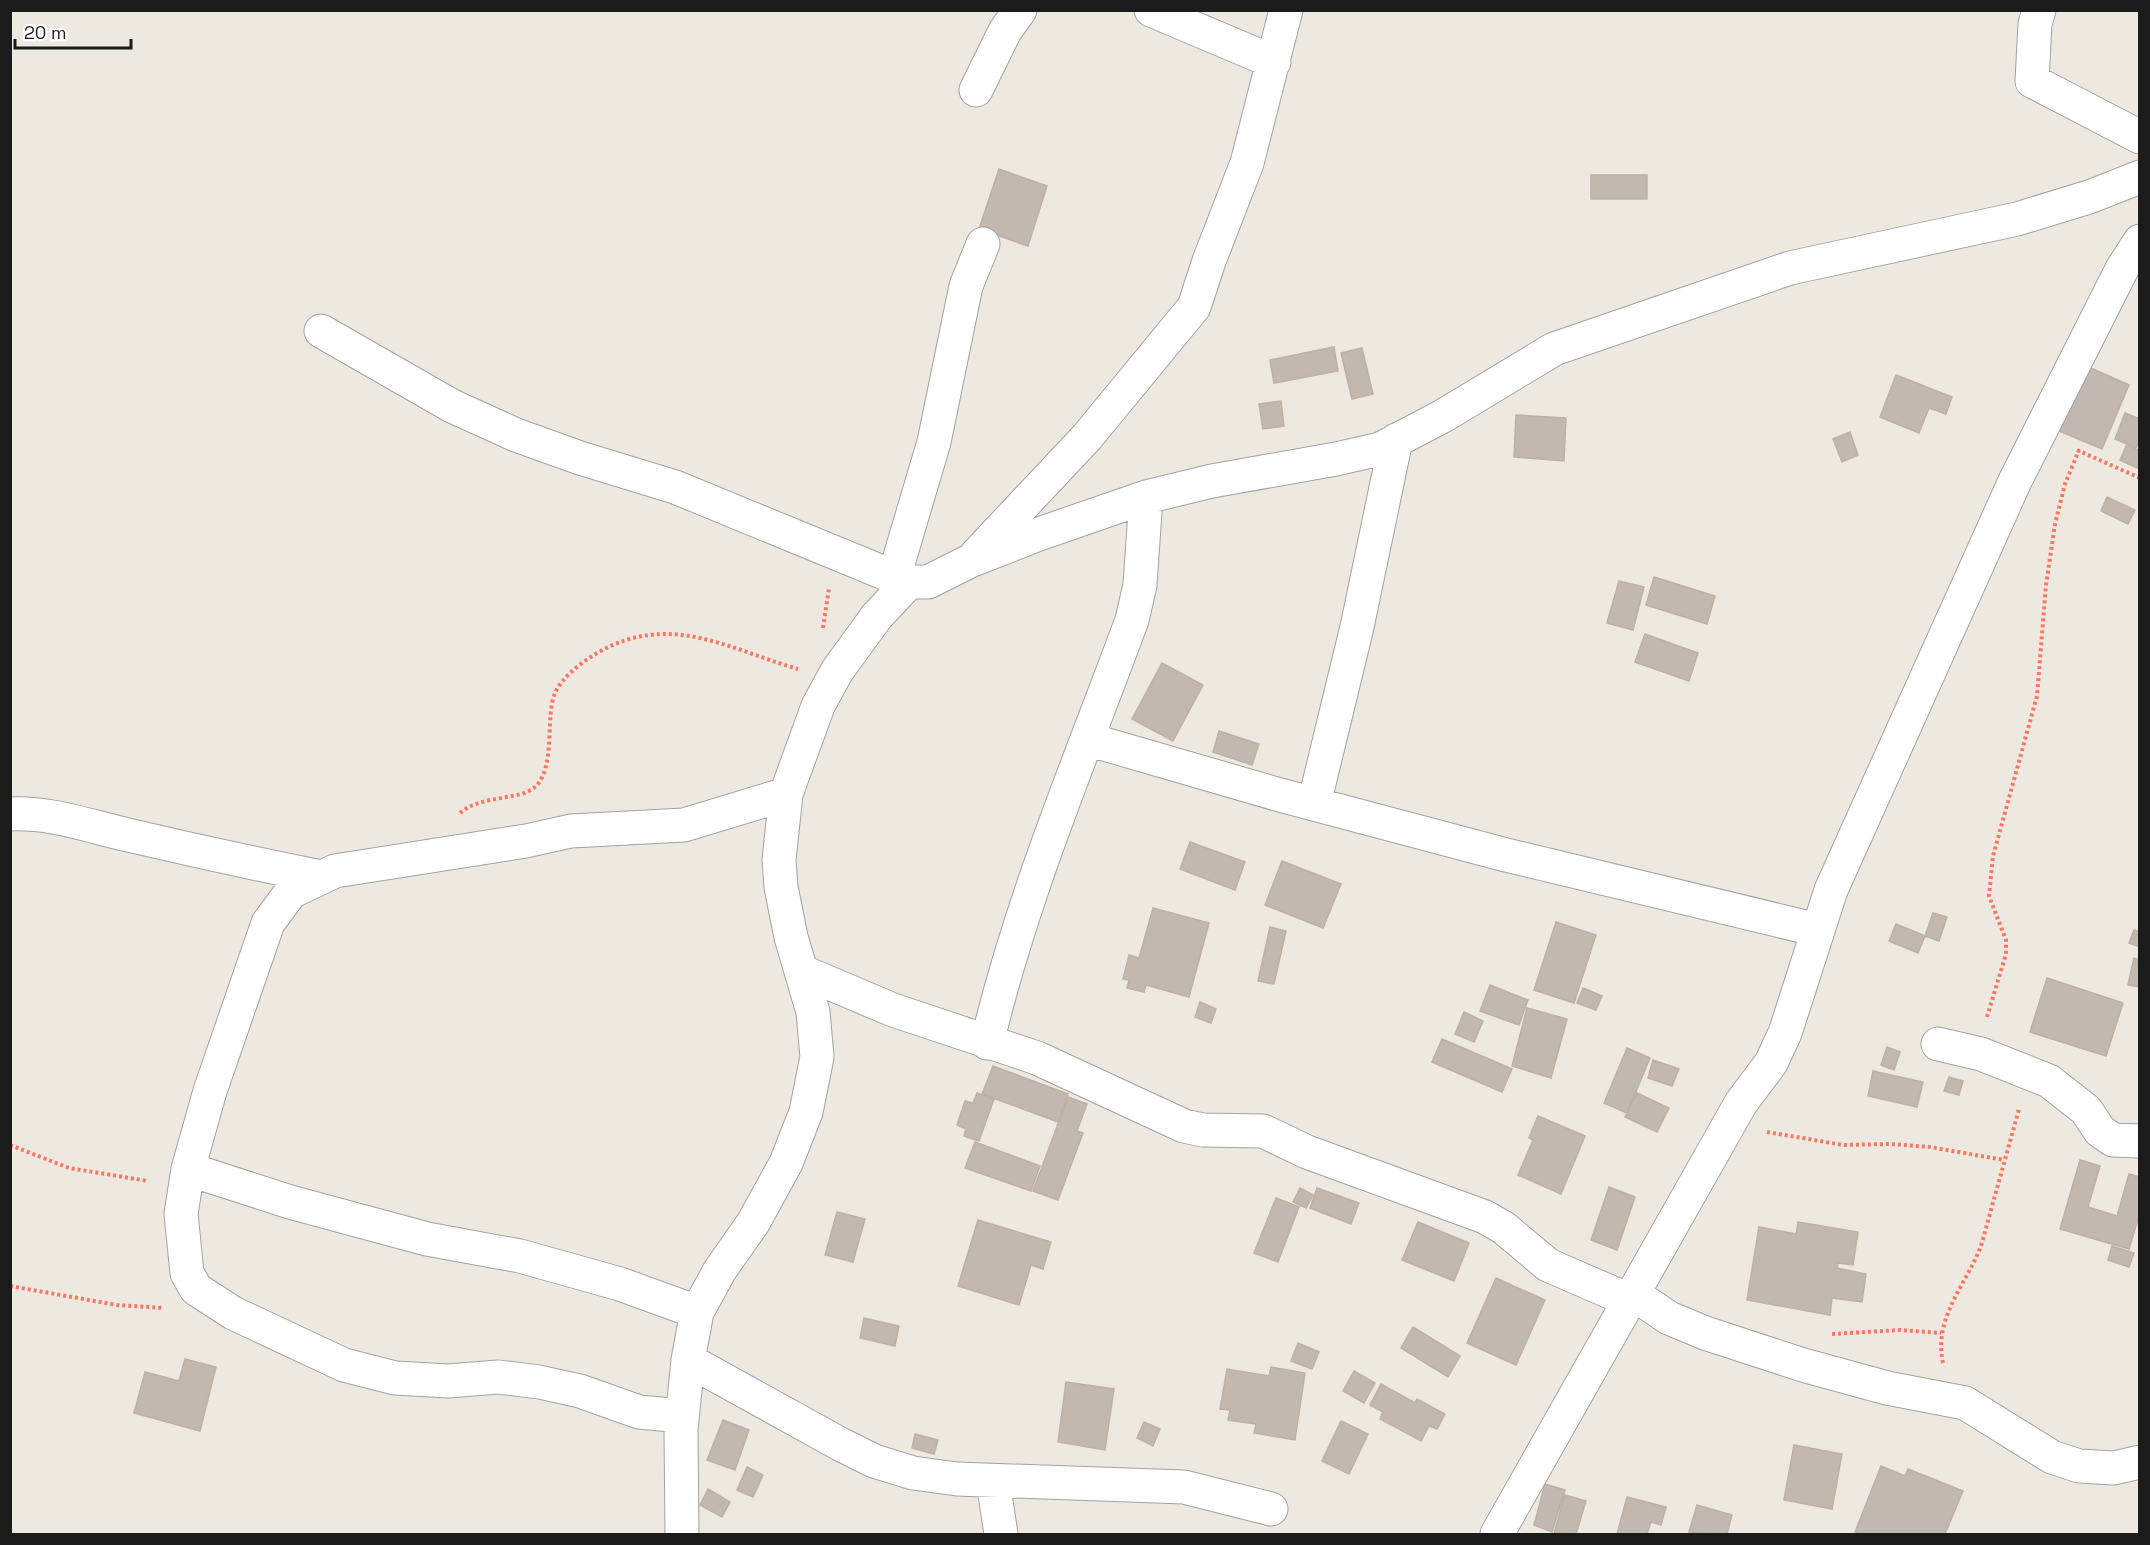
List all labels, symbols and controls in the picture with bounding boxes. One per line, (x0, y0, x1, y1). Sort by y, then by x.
scale bar (15, 12, 130, 50)
text: 20 m (24, 21, 67, 44)

